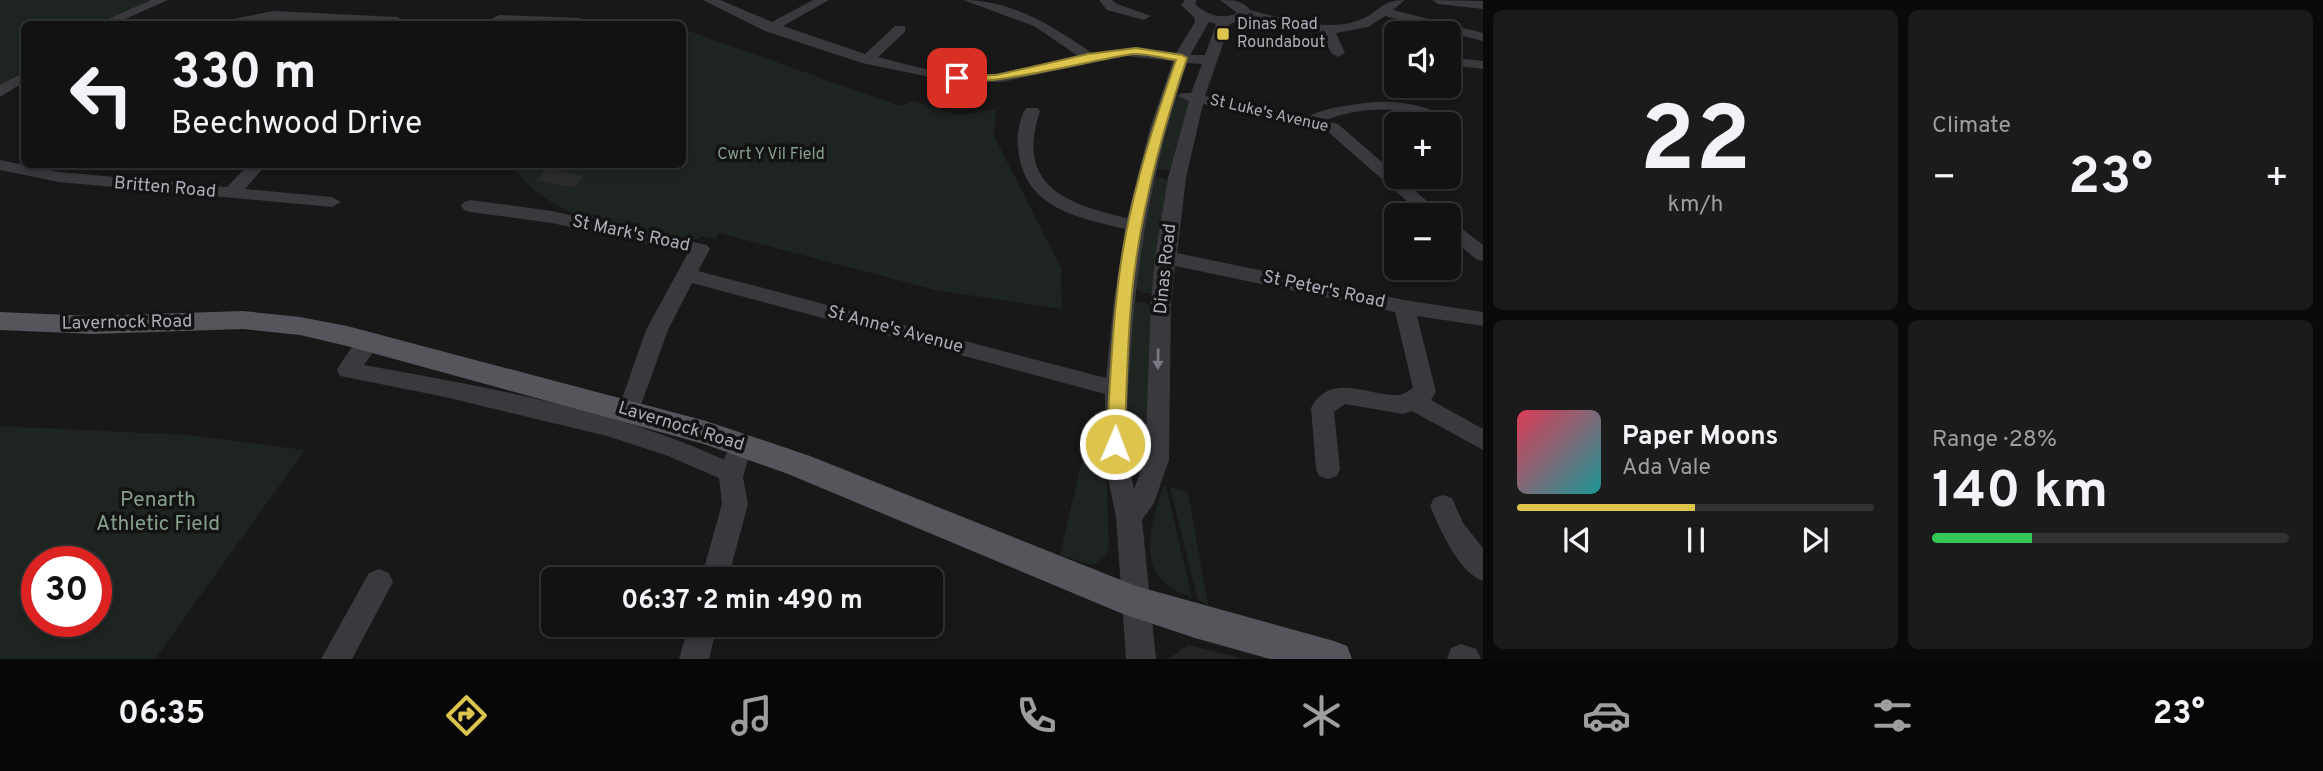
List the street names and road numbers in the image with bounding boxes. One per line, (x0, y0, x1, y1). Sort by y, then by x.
street label: St Luke's Avenue (1208, 91, 1330, 137)
street label: Britten Road (113, 172, 217, 204)
street label: St Mark's Road (570, 210, 692, 258)
street label: Dinas Road (1150, 223, 1182, 315)
street label: St Peter's Road (1261, 266, 1387, 314)
street label: St Anne's Avenue (825, 301, 965, 359)
street label: Lavernock Road (62, 310, 192, 336)
street label: Lavernock Road (615, 397, 747, 457)

